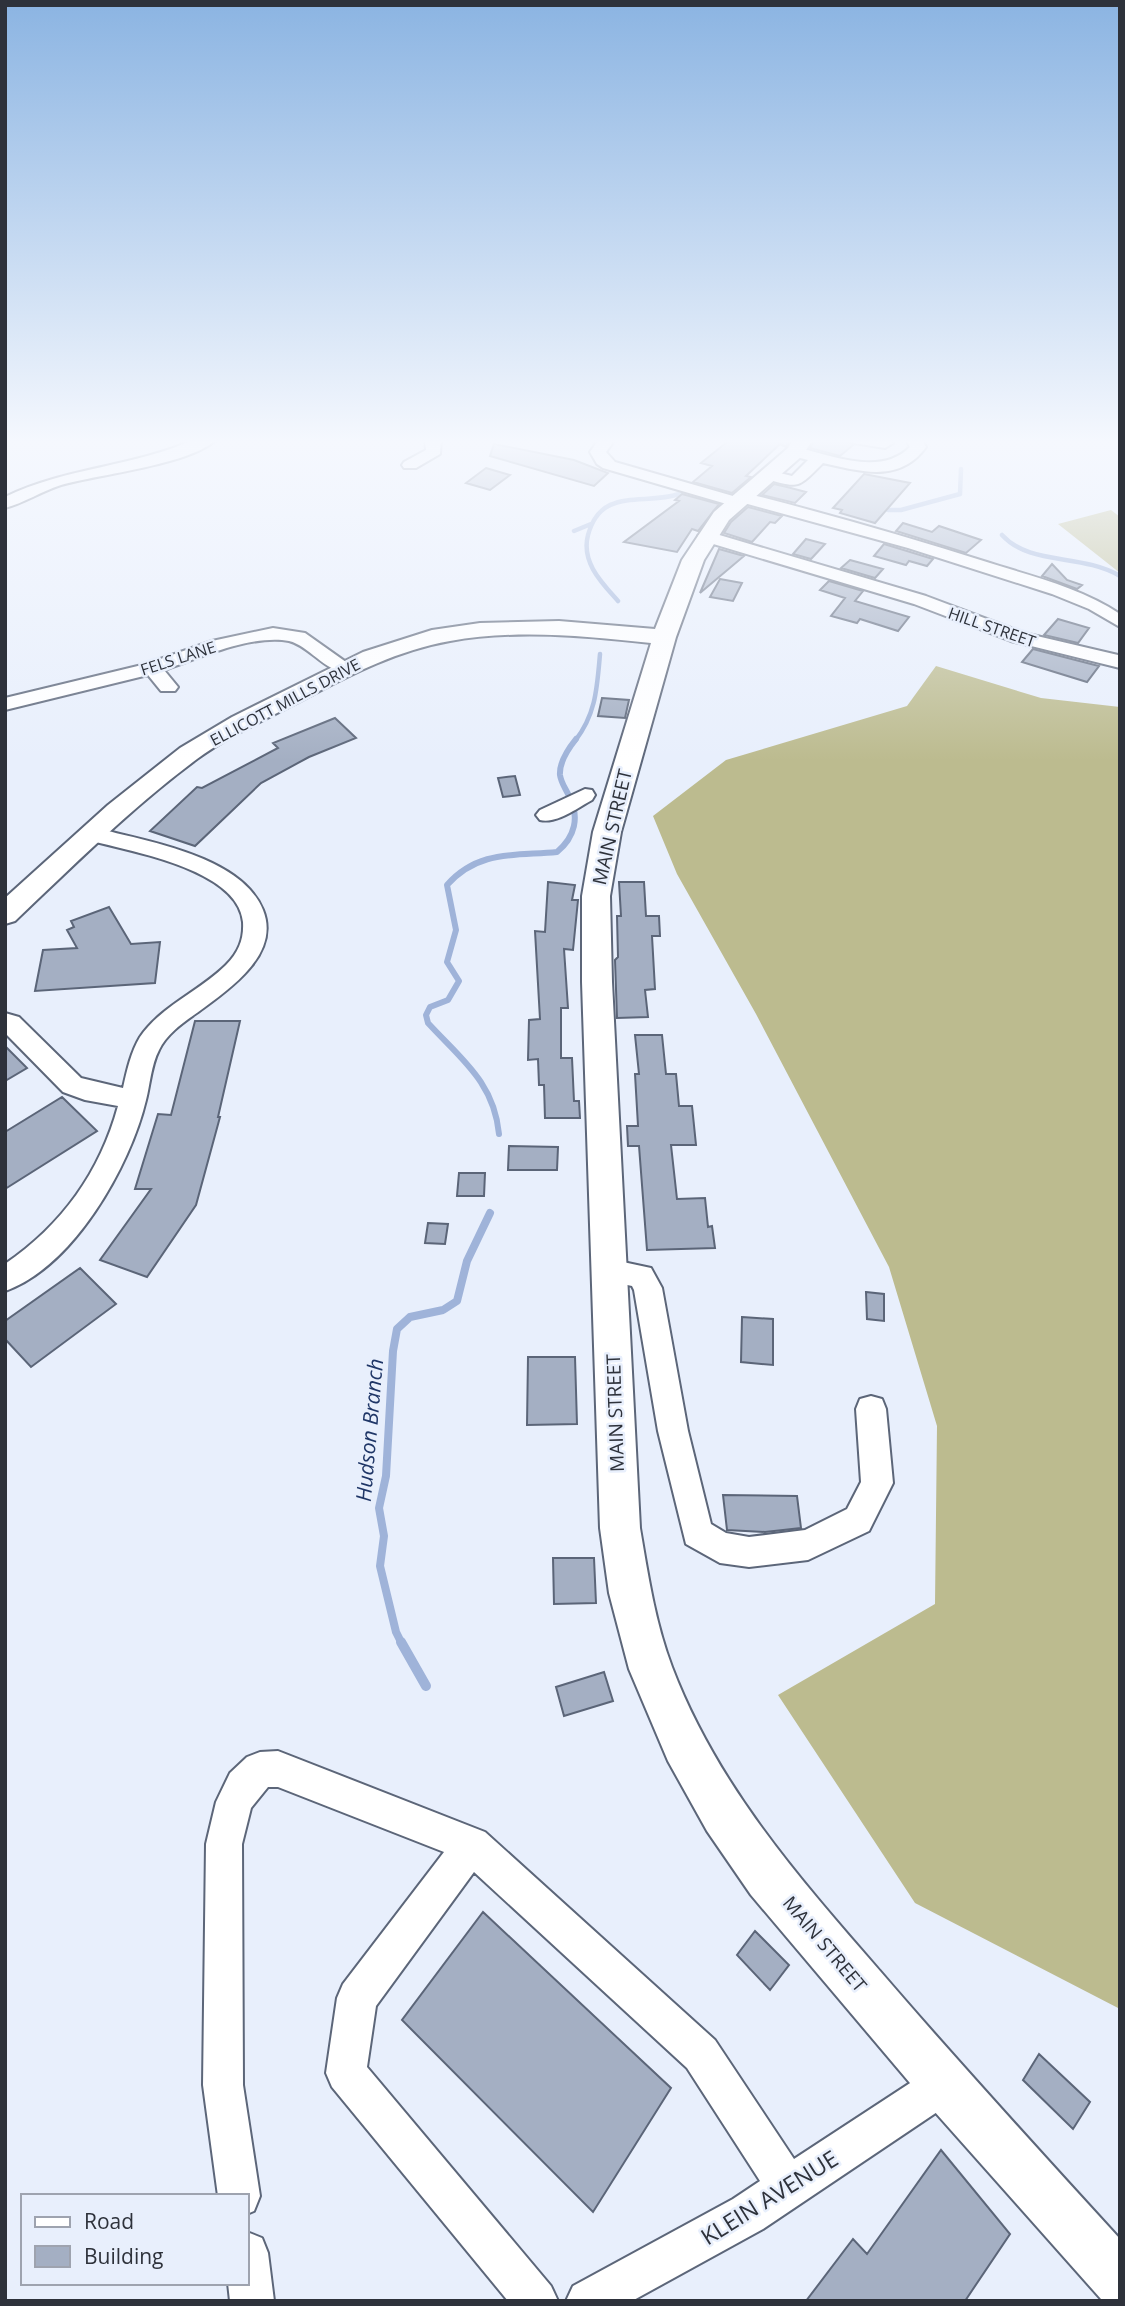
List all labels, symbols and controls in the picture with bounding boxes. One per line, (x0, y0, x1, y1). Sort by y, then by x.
street label: HILL STREET (945, 602, 1039, 652)
street label: FELS LANE (138, 636, 218, 680)
street label: ELLICOTT MILLS DRIVE (206, 653, 364, 751)
street label: MAIN STREET (586, 766, 638, 887)
street label: MAIN STREET (600, 1353, 630, 1472)
water label: Hudson Branch (349, 1357, 389, 1503)
street label: MAIN STREET (777, 1891, 873, 1998)
street label: KLEIN AVENUE (694, 2142, 844, 2252)
legend (21, 2194, 248, 2285)
text: Road (84, 2207, 134, 2235)
text: Building (84, 2242, 163, 2270)

